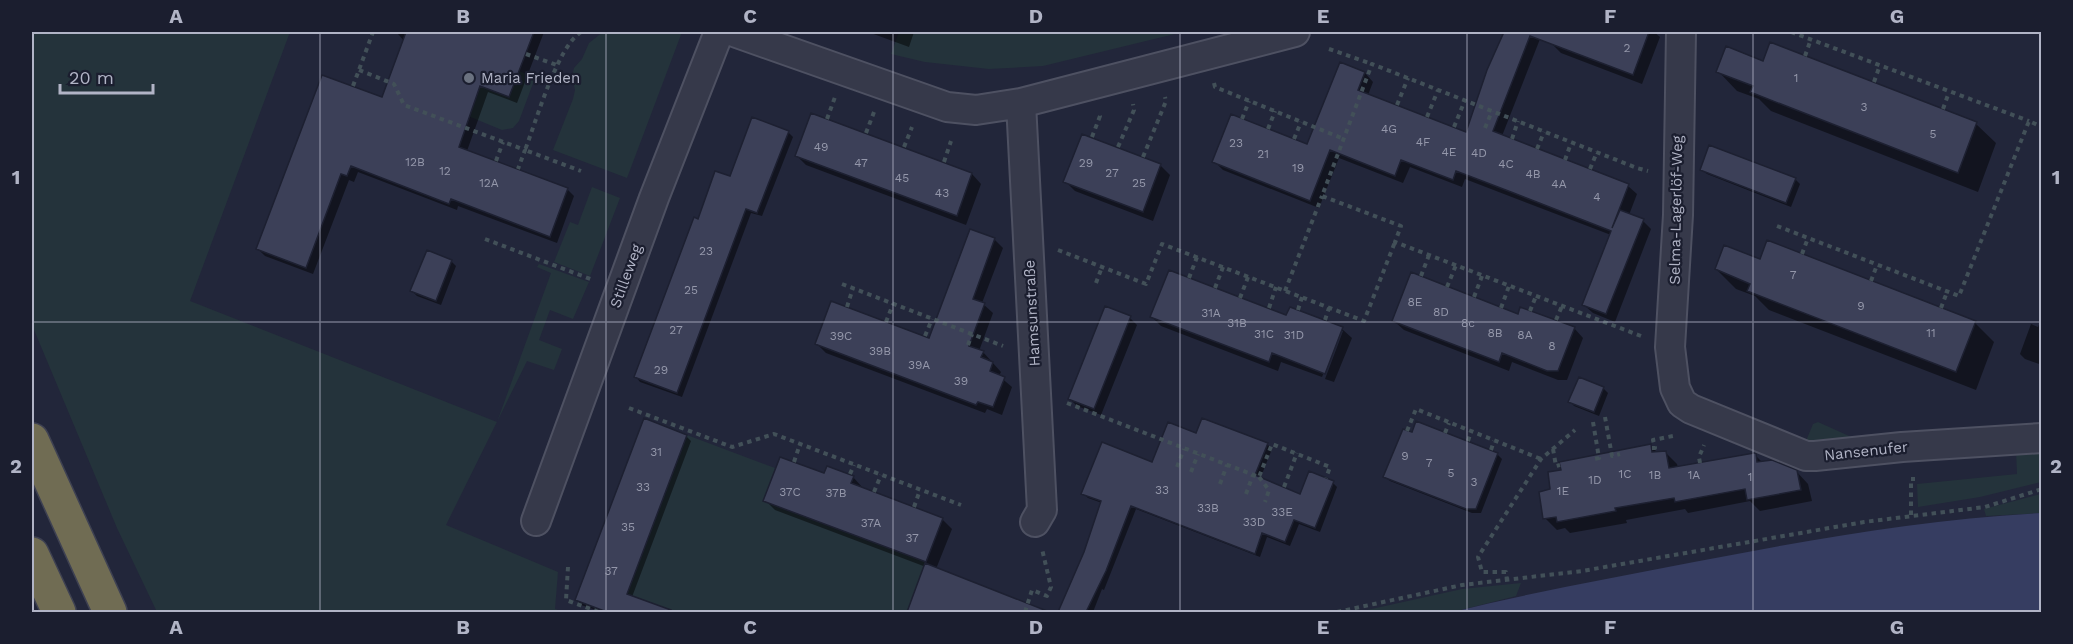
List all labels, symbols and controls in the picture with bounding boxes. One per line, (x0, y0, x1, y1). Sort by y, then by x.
text: A (169, 4, 183, 28)
text: B (456, 4, 470, 28)
text: C (743, 4, 757, 28)
text: D (1029, 4, 1043, 28)
text: E (1317, 4, 1329, 28)
text: F (1604, 4, 1616, 28)
text: G (1890, 4, 1904, 28)
house number: 2 (1624, 41, 1631, 55)
scale bar (60, 57, 153, 95)
text: 20 m (69, 67, 114, 88)
place label: Maria Frieden (481, 69, 580, 87)
marker: Maria Frieden (462, 71, 476, 85)
house number: 1 (1794, 71, 1798, 85)
house number: 3 (1861, 100, 1868, 114)
house number: 4G (1381, 122, 1397, 136)
house number: 5 (1930, 127, 1937, 141)
house number: 4F (1416, 135, 1430, 149)
street label: Selma-Lagerlöf-Weg (1666, 135, 1686, 285)
house number: 23 (1229, 136, 1243, 150)
house number: 49 (814, 140, 828, 154)
house number: 4E (1442, 145, 1457, 159)
house number: 4D (1471, 146, 1487, 160)
house number: 21 (1257, 147, 1269, 161)
house number: 12B (405, 155, 425, 169)
house number: 47 (854, 156, 868, 170)
house number: 29 (1079, 156, 1093, 170)
house number: 4C (1498, 157, 1514, 171)
house number: 19 (1292, 161, 1304, 175)
house number: 12 (439, 164, 451, 178)
text: 1 (12, 165, 20, 189)
text: 1 (2052, 165, 2060, 189)
house number: 27 (1105, 166, 1119, 180)
house number: 4B (1525, 167, 1541, 181)
house number: 45 (895, 171, 909, 185)
house number: 12A (479, 176, 499, 190)
house number: 25 (1132, 176, 1146, 190)
house number: 4A (1551, 177, 1567, 191)
house number: 43 (935, 186, 949, 200)
house number: 4 (1593, 190, 1601, 204)
street label: Stilleweg (606, 242, 646, 310)
house number: 23 (699, 244, 713, 258)
street label: Hamsunstraße (1020, 259, 1044, 367)
house number: 7 (1790, 268, 1797, 282)
house number: 25 (684, 283, 698, 297)
house number: 8E (1407, 295, 1423, 309)
house number: 9 (1857, 299, 1865, 313)
house number: 8D (1433, 305, 1449, 319)
house number: 31A (1201, 306, 1221, 320)
house number: 31B (1227, 316, 1247, 330)
house number: 8c (1461, 316, 1475, 330)
house number: 27 (669, 323, 683, 337)
house number: 8B (1487, 326, 1503, 340)
house number: 11 (1926, 326, 1936, 340)
house number: 31C (1254, 327, 1274, 341)
house number: 31D (1284, 328, 1304, 342)
house number: 8A (1517, 328, 1533, 342)
house number: 39C (830, 329, 852, 343)
house number: 8 (1548, 339, 1556, 353)
house number: 39B (869, 344, 891, 358)
house number: 39A (908, 358, 930, 372)
house number: 29 (654, 363, 668, 377)
house number: 39 (954, 374, 968, 388)
street label: Nansenufer (1823, 438, 1909, 464)
house number: 31 (650, 445, 662, 459)
house number: 9 (1401, 449, 1409, 463)
text: 2 (10, 454, 22, 478)
text: 2 (2050, 454, 2062, 478)
house number: 7 (1426, 456, 1433, 470)
house number: 5 (1448, 466, 1455, 480)
house number: 1C (1619, 467, 1631, 481)
house number: 1B (1649, 468, 1661, 482)
house number: 1A (1688, 468, 1700, 482)
house number: 1 (1748, 470, 1752, 484)
house number: 1D (1588, 473, 1602, 487)
house number: 3 (1471, 475, 1478, 489)
house number: 33 (636, 480, 650, 494)
house number: 33 (1155, 483, 1169, 497)
house number: 1E (1557, 484, 1570, 498)
house number: 37C (779, 485, 801, 499)
house number: 37B (825, 486, 847, 500)
house number: 33B (1197, 501, 1219, 515)
house number: 33E (1271, 505, 1293, 519)
house number: 33D (1243, 515, 1265, 529)
house number: 37A (861, 516, 881, 530)
house number: 35 (621, 520, 635, 534)
house number: 37 (905, 531, 919, 545)
house number: 37 (604, 564, 618, 578)
text: A (169, 615, 183, 639)
text: B (456, 615, 470, 639)
text: C (743, 615, 757, 639)
text: D (1029, 615, 1043, 639)
text: E (1317, 615, 1329, 639)
text: F (1604, 615, 1616, 639)
text: G (1890, 615, 1904, 639)

